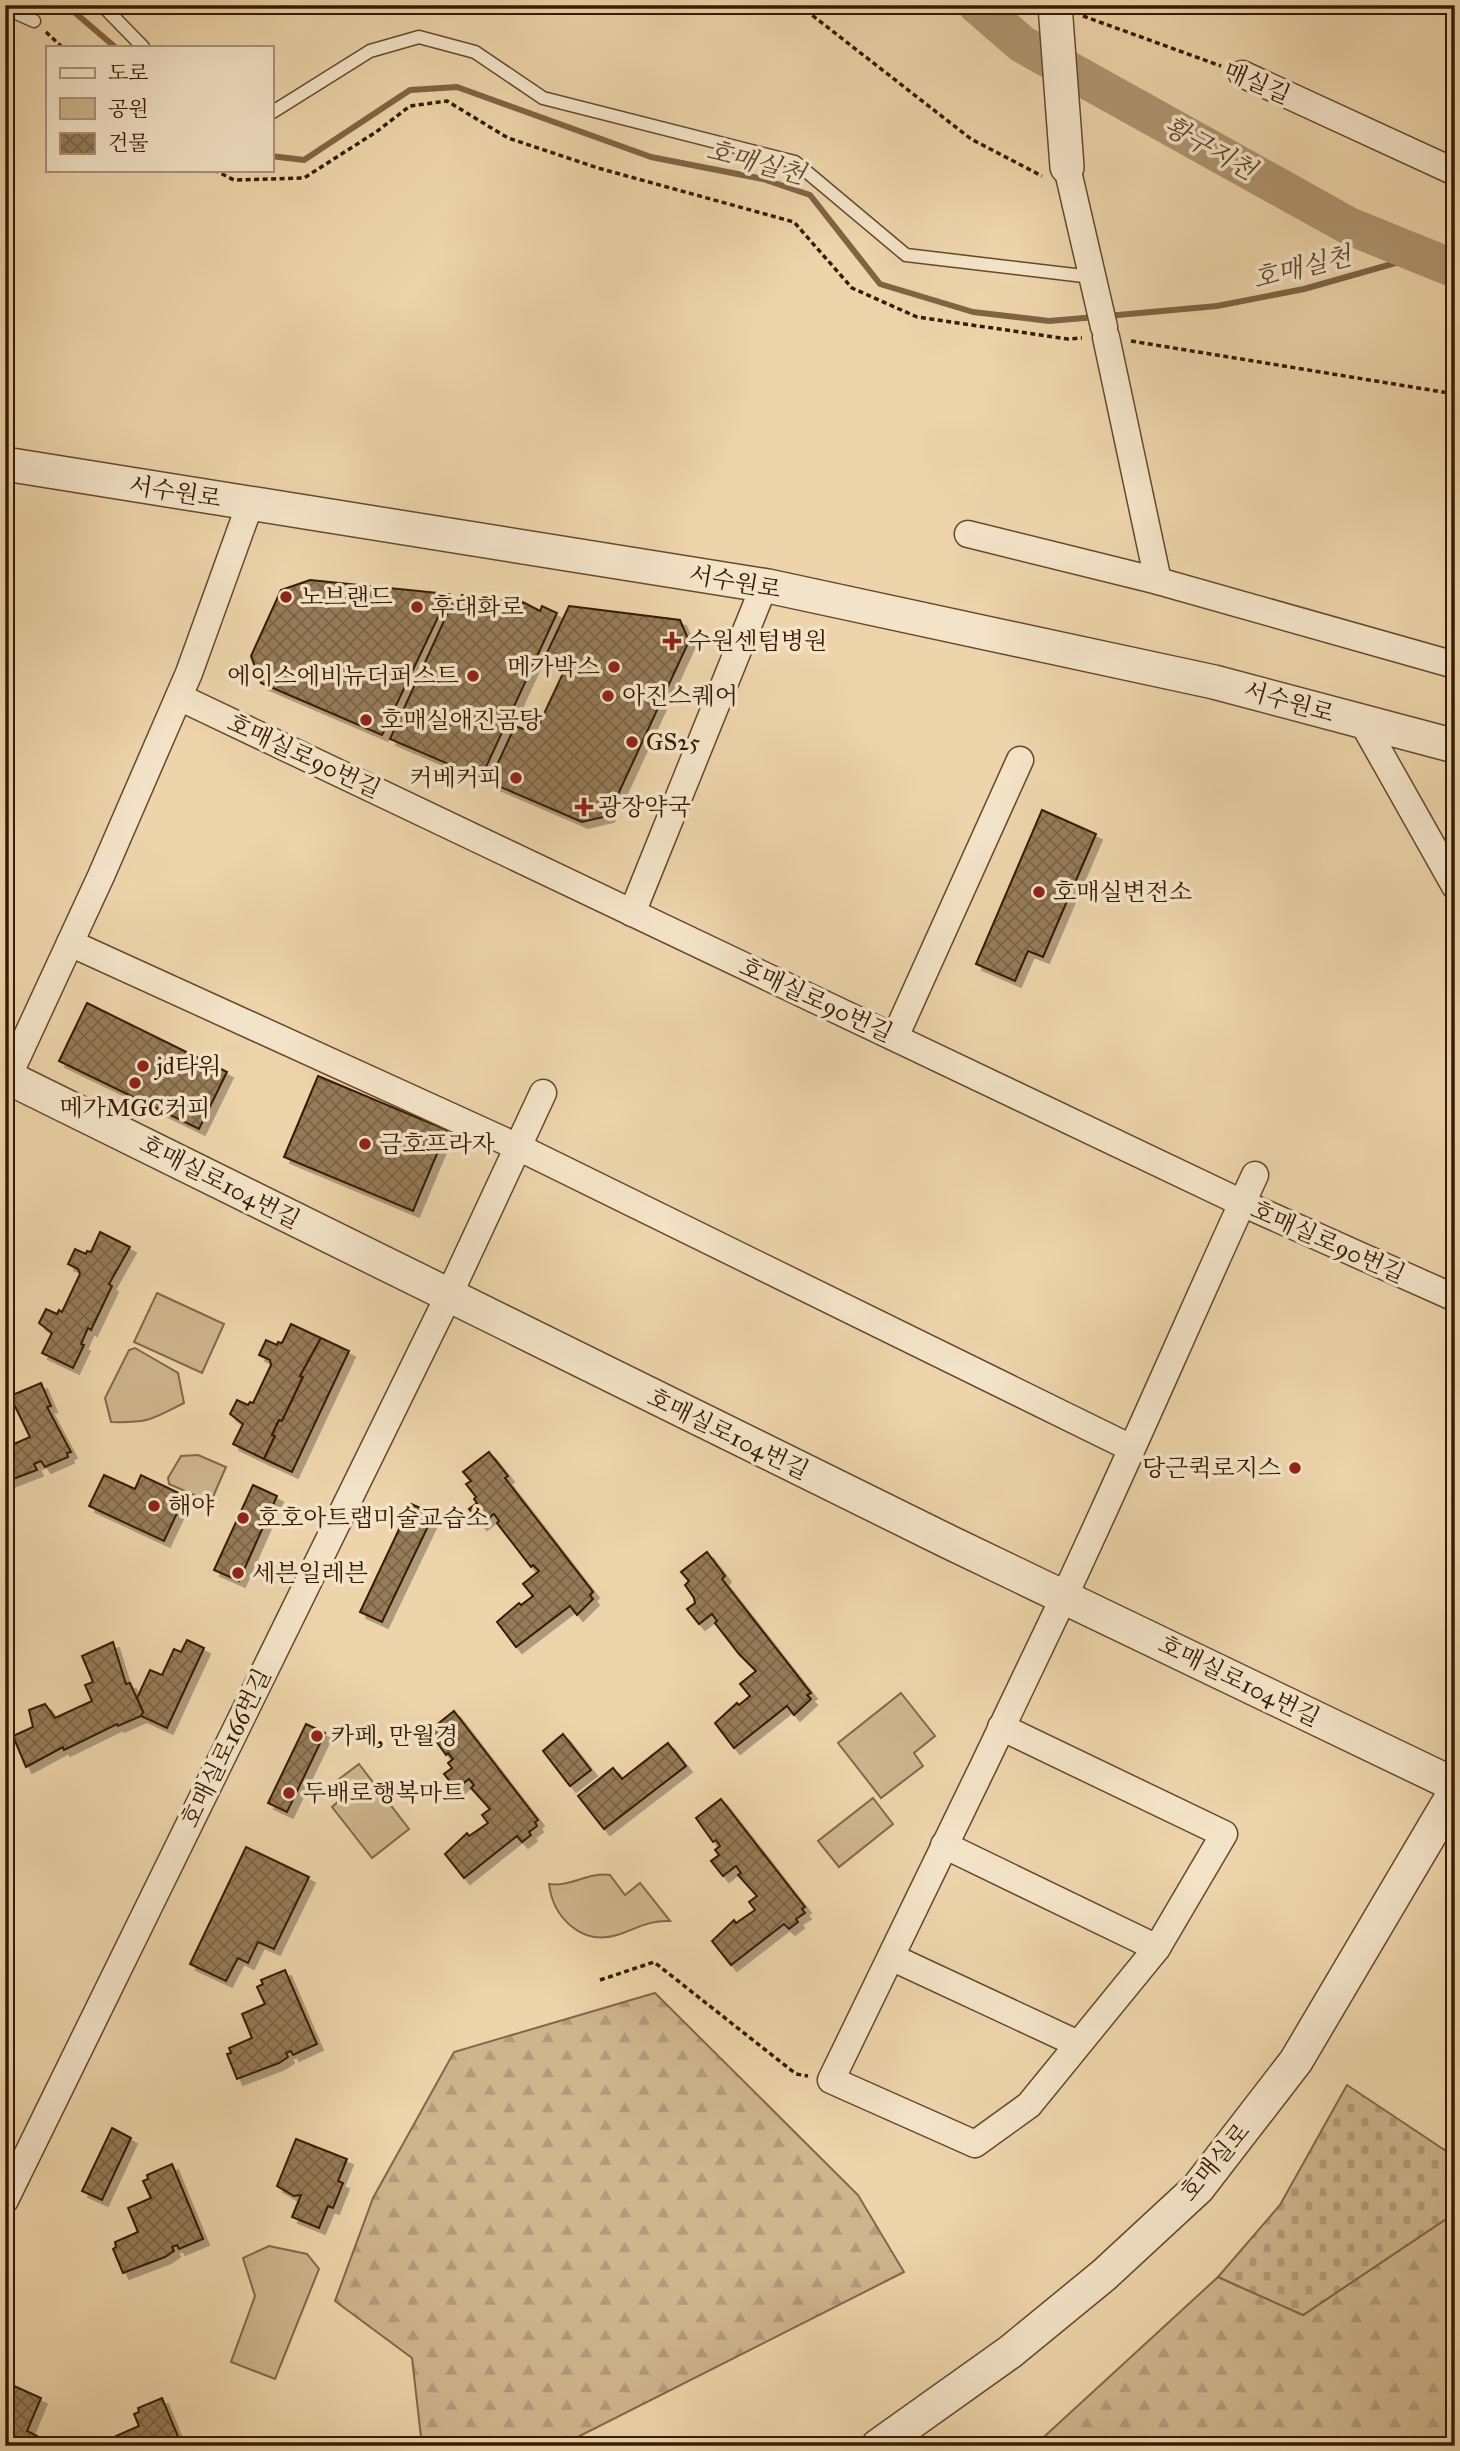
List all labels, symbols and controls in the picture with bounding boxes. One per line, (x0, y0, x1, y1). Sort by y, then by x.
legend (46, 46, 273, 172)
street label: 매실길 (1219, 56, 1295, 110)
text: 도로 (108, 60, 149, 86)
text: 공원 (108, 96, 149, 122)
water label: 황구지천 (1158, 110, 1263, 187)
text: 건물 (108, 130, 149, 156)
water label: 호매실천 (703, 134, 810, 191)
water label: 호매실천 (1249, 239, 1356, 295)
street label: 서수원로 (127, 470, 223, 514)
street label: 서수원로 (687, 559, 783, 605)
place label: 노브랜드 (300, 582, 393, 612)
marker: 노브랜드 (278, 589, 294, 605)
place label: 후대화로 (431, 592, 524, 622)
marker: 후대화로 (409, 599, 425, 615)
place label: 수원센텀병원 (688, 626, 827, 656)
marker: 수원센텀병원 (662, 631, 682, 651)
place label: 메가박스 (507, 652, 600, 682)
marker: 메가박스 (606, 659, 622, 675)
place label: 에이스에비뉴더퍼스트 (227, 661, 459, 691)
marker: 에이스에비뉴더퍼스트 (465, 668, 481, 684)
street label: 서수원로 (1240, 675, 1338, 729)
place label: 아진스퀘어 (622, 681, 738, 711)
marker: 아진스퀘어 (600, 688, 616, 704)
place label: 호매실애진곰탕 (380, 705, 543, 735)
street label: 호매실로90번길 (222, 707, 386, 805)
marker: 호매실애진곰탕 (358, 712, 374, 728)
place label: GS25 (646, 727, 700, 757)
marker: GS25 (624, 734, 640, 750)
place label: 커베커피 (409, 763, 502, 793)
marker: 커베커피 (508, 770, 524, 786)
place label: 광장약국 (598, 792, 691, 822)
marker: 광장약국 (576, 799, 592, 815)
place label: 호매실변전소 (1053, 877, 1192, 907)
marker: 호매실변전소 (1031, 884, 1047, 900)
street label: 호매실로90번길 (734, 951, 898, 1049)
place label: jd타워 (153, 1051, 221, 1081)
marker: jd타워 (135, 1058, 151, 1074)
marker: 메가MGC커피 (127, 1075, 143, 1091)
place label: 메가MGC커피 (59, 1093, 211, 1123)
street label: 호매실로104번길 (135, 1129, 305, 1235)
place label: 금호프라자 (379, 1129, 495, 1159)
marker: 금호프라자 (357, 1136, 373, 1152)
street label: 호매실로90번길 (1246, 1195, 1410, 1289)
street label: 호매실로104번길 (642, 1382, 814, 1486)
place label: 당근퀵로지스 (1142, 1453, 1281, 1483)
marker: 당근퀵로지스 (1287, 1460, 1303, 1476)
place label: 해야 (168, 1491, 214, 1521)
marker: 해야 (146, 1498, 162, 1514)
place label: 호호아트랩미술교습소 (257, 1503, 489, 1533)
marker: 호호아트랩미술교습소 (235, 1510, 251, 1526)
place label: 세븐일레븐 (252, 1558, 368, 1588)
marker: 세븐일레븐 (230, 1565, 246, 1581)
street label: 호매실로104번길 (1153, 1629, 1325, 1733)
street label: 호매실로166번길 (175, 1664, 277, 1832)
place label: 카페, 만월경 (331, 1721, 458, 1751)
marker: 카페, 만월경 (309, 1728, 325, 1744)
place label: 두배로행복마트 (303, 1778, 465, 1808)
marker: 두배로행복마트 (281, 1785, 297, 1801)
street label: 호매실로 (1174, 2117, 1256, 2207)

